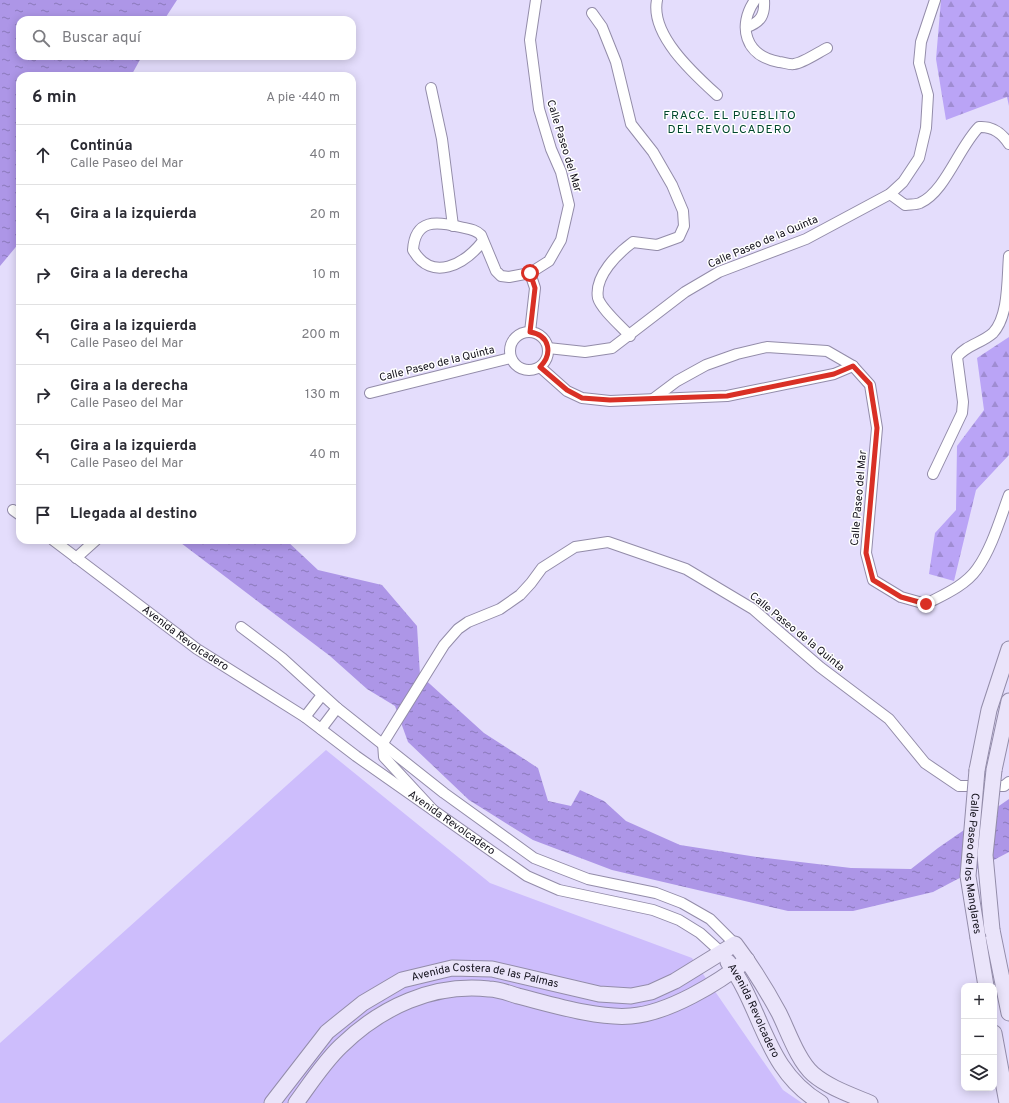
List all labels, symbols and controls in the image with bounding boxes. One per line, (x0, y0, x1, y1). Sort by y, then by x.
search box (16, 16, 356, 60)
icon: search (30, 27, 52, 49)
text: Buscar aquí (62, 29, 141, 48)
text: 6 min (32, 87, 76, 109)
text: A pie · 440 m (266, 90, 340, 106)
street label: Calle Paseo del Mar (543, 98, 585, 195)
district label: FRACC. EL PUEBLITO DEL REVOLCADERO (663, 108, 797, 138)
text: Continúa (70, 137, 132, 156)
icon: ahead (32, 144, 54, 166)
text: 40 m (310, 147, 340, 163)
text: Calle Paseo del Mar (70, 156, 183, 172)
icon: left (32, 204, 54, 226)
text: Gira a la izquierda (70, 205, 197, 224)
text: 20 m (310, 207, 340, 223)
street label: Calle Paseo de la Quinta (706, 212, 820, 272)
icon: right (32, 264, 54, 286)
route start (521, 264, 539, 282)
text: Gira a la derecha (70, 265, 188, 284)
text: 10 m (313, 267, 340, 283)
text: Gira a la izquierda (70, 317, 197, 336)
icon: left (32, 324, 54, 346)
text: 200 m (301, 327, 340, 343)
text: Calle Paseo del Mar (70, 336, 183, 352)
street label: Calle Paseo de la Quinta (378, 343, 496, 385)
text: Gira a la derecha (70, 377, 188, 396)
icon: right (32, 384, 54, 406)
text: 130 m (305, 387, 340, 403)
text: Calle Paseo del Mar (70, 396, 183, 412)
text: Gira a la izquierda (70, 437, 197, 456)
icon: left (32, 444, 54, 466)
text: 40 m (310, 447, 340, 463)
street label: Calle Paseo del Mar (848, 449, 870, 546)
text: Calle Paseo del Mar (70, 456, 183, 472)
icon: arrive (32, 504, 54, 526)
text: Llegada al destino (70, 505, 197, 524)
street label: Calle Paseo de la Quinta (747, 589, 848, 675)
route end (917, 595, 935, 613)
street label: Avenida Revolcadero (139, 603, 231, 674)
street label: Avenida Revolcadero (405, 788, 498, 858)
street label: Calle Paseo de los Manglares (961, 792, 984, 935)
street label: Avenida Costera de las Palmas (410, 961, 560, 991)
street label: Avenida Revolcadero (724, 961, 782, 1060)
map controls (961, 983, 997, 1091)
button: + (961, 983, 997, 1019)
button: − (961, 1019, 997, 1055)
button: layers (961, 1055, 997, 1091)

